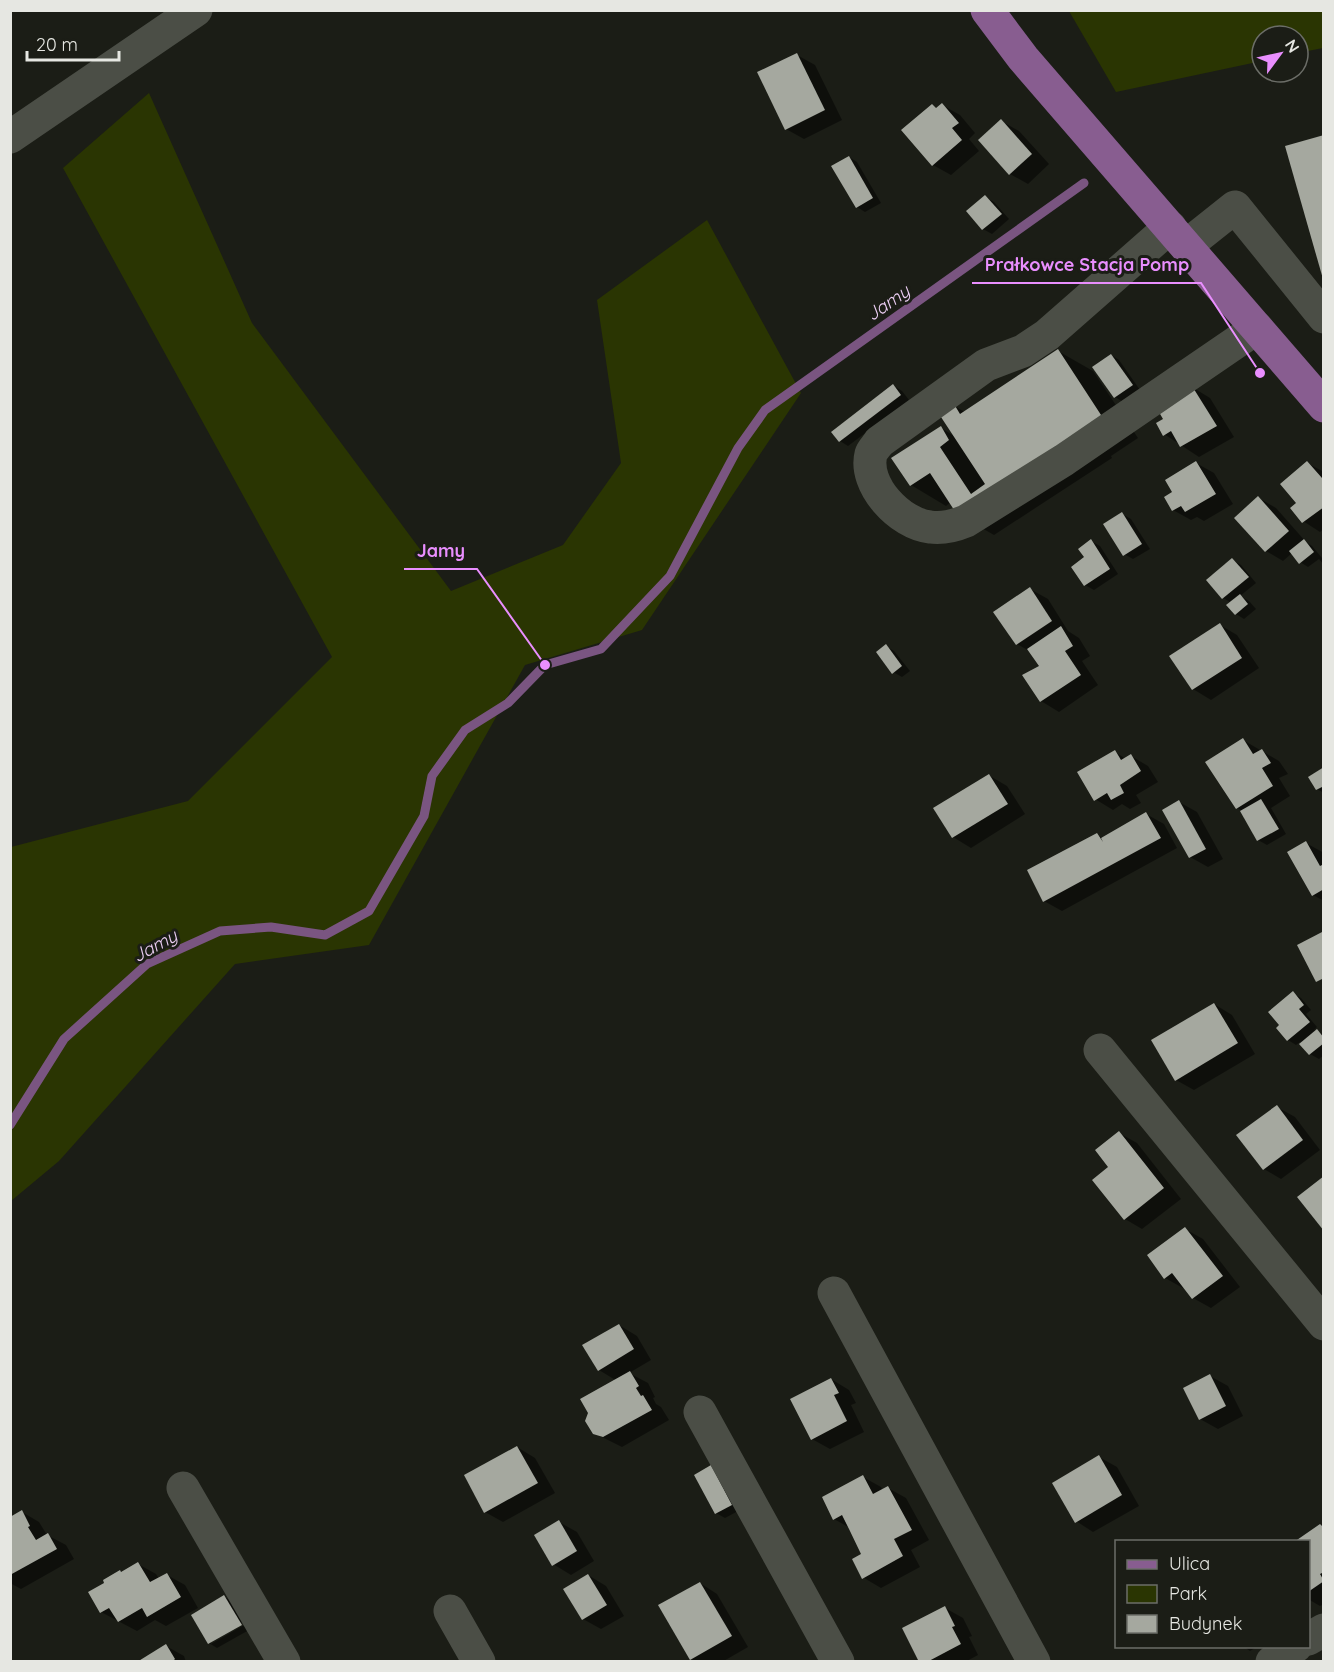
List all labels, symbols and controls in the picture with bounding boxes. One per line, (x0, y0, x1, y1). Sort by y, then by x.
scale bar (27, 24, 118, 62)
north arrow (1250, 24, 1310, 84)
text: 20 m (36, 33, 78, 56)
text: N (1281, 35, 1304, 56)
callout: Prałkowce Stacja Pomp (972, 247, 1201, 283)
text: Prałkowce Stacja Pomp (985, 253, 1189, 276)
water label: Jamy (862, 278, 915, 326)
callout: Jamy (404, 533, 477, 569)
text: Jamy (417, 539, 465, 562)
water label: Jamy (128, 923, 183, 967)
legend (1115, 1540, 1310, 1648)
text: Ulica (1169, 1552, 1210, 1575)
text: Park (1169, 1582, 1207, 1605)
text: Budynek (1169, 1612, 1242, 1635)

